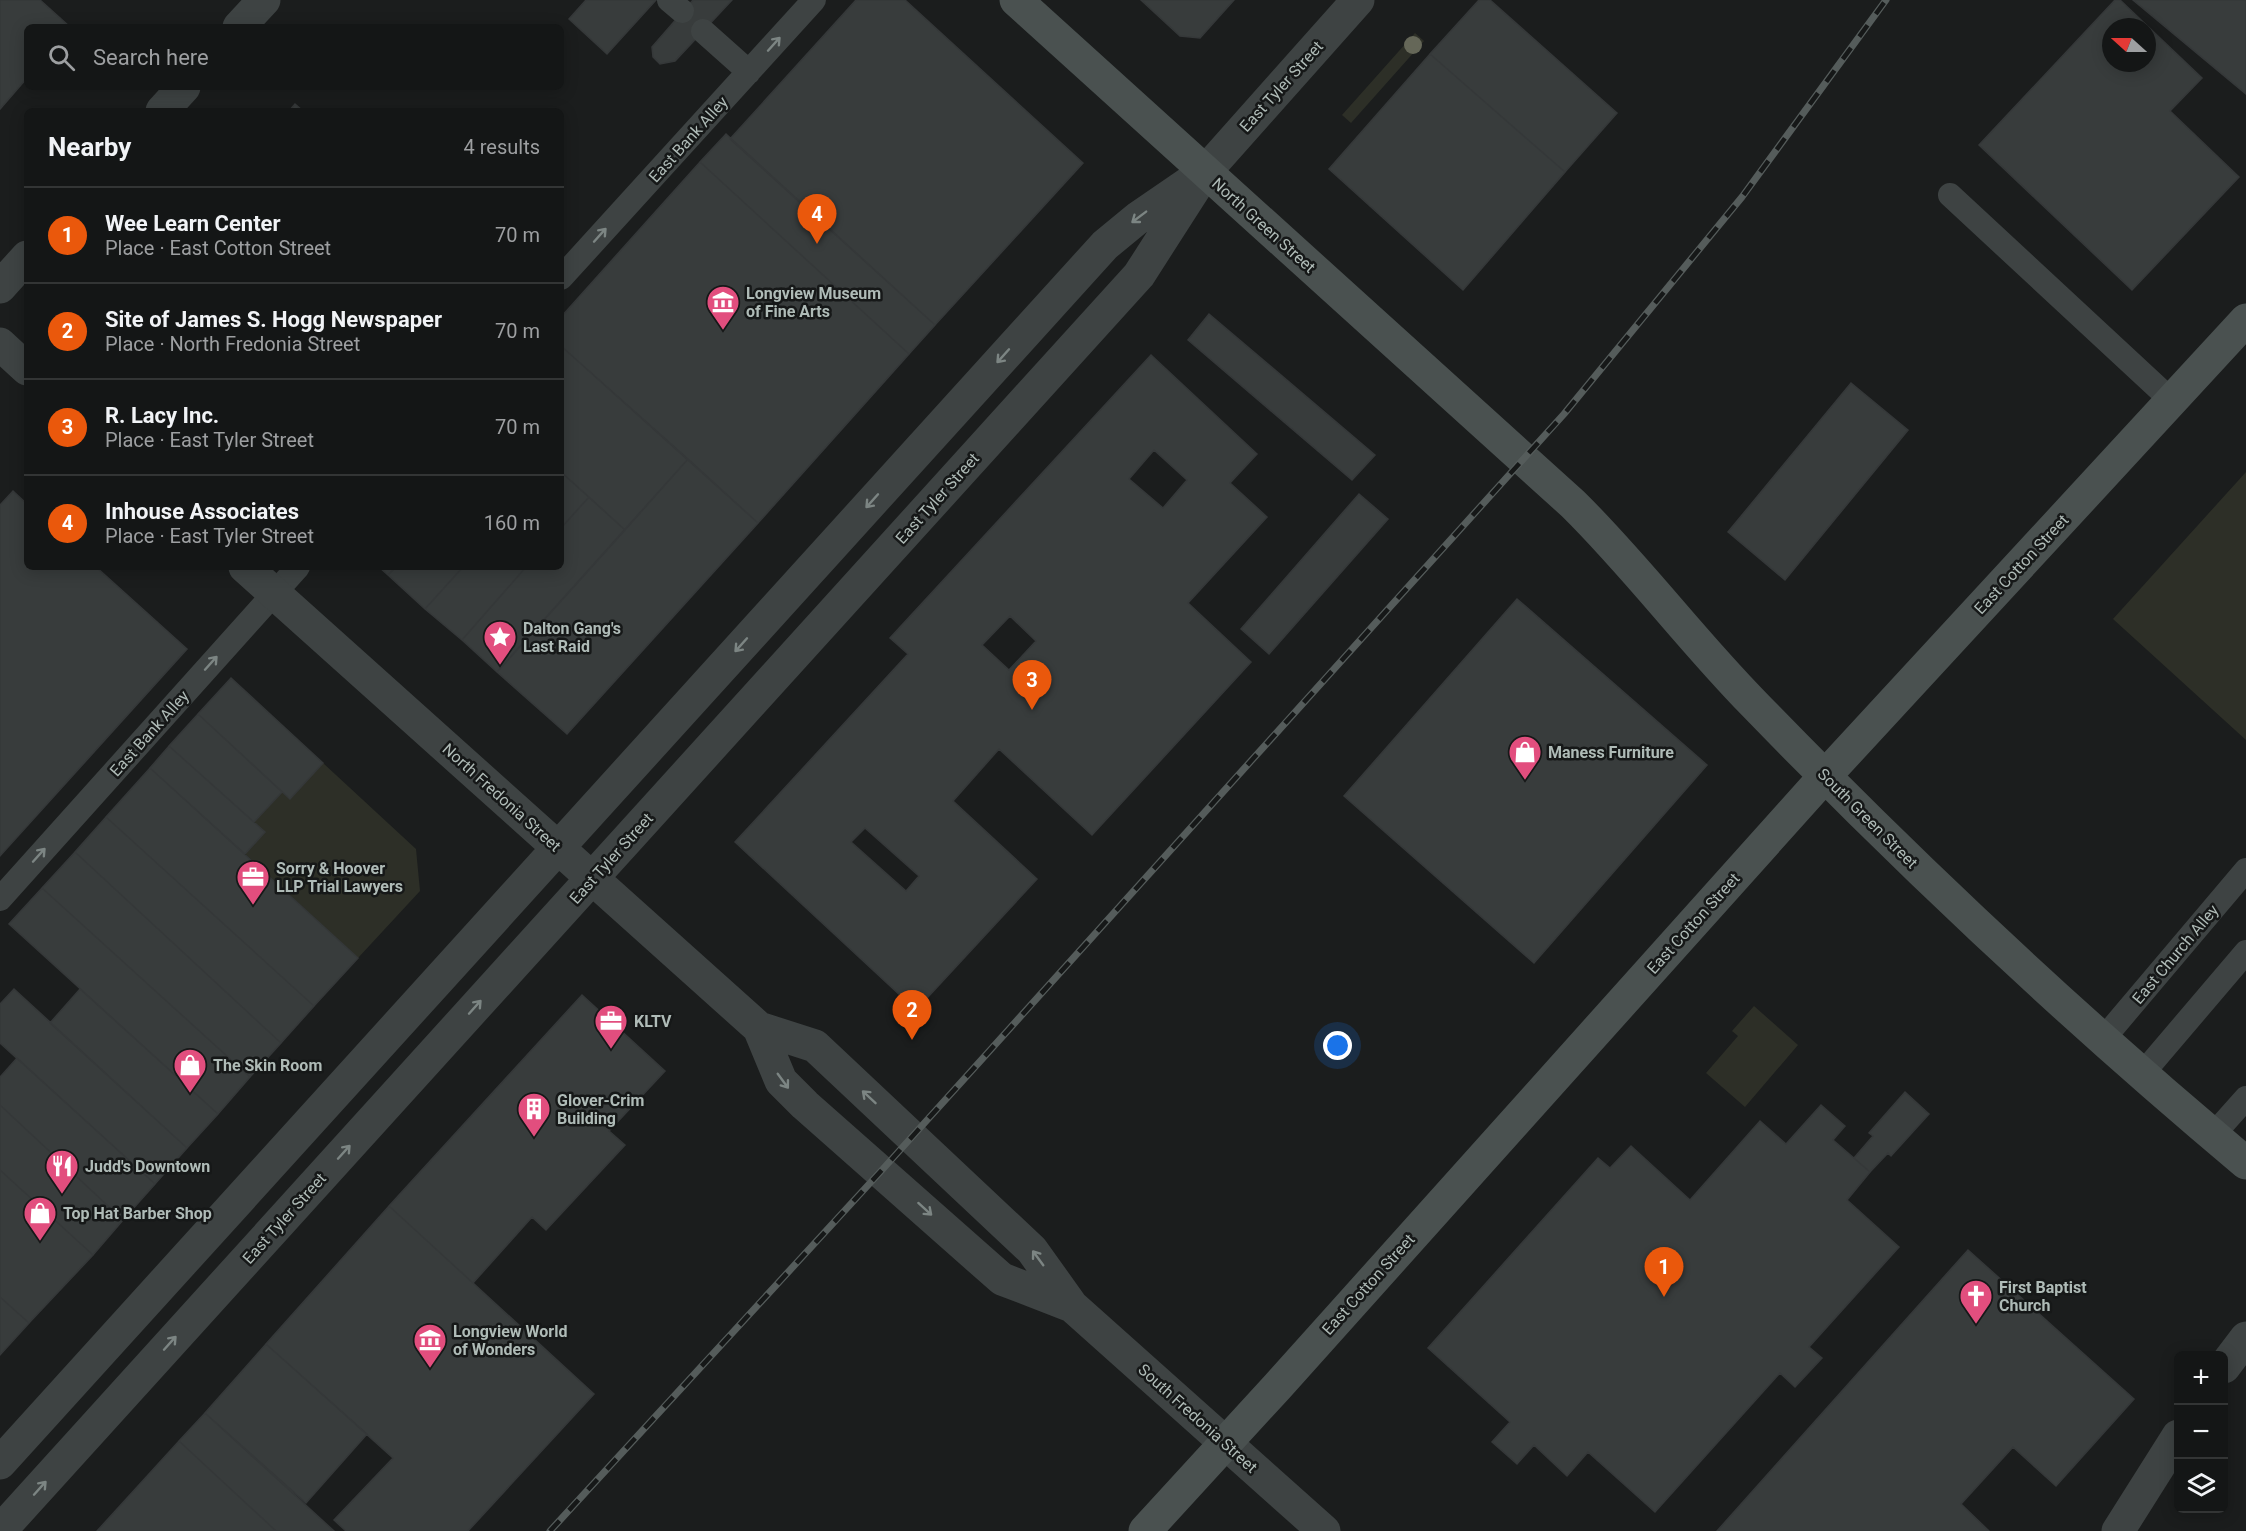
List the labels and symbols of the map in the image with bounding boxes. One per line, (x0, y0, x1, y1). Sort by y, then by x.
north arrow (2102, 18, 2156, 72)
one-way arrow (767, 37, 781, 52)
street label: East Tyler Street (1236, 37, 1327, 136)
street label: East Bank Alley (645, 92, 732, 186)
street label: North Green Street (1208, 174, 1319, 277)
pin: 4 (798, 194, 836, 244)
one-way arrow (1132, 211, 1148, 224)
one-way arrow (593, 227, 607, 242)
museum icon: Longview Museum of Fine Arts (705, 284, 741, 331)
place label: Longview Museum of Fine Arts (746, 284, 881, 321)
one-way arrow (996, 349, 1010, 364)
street label: East Tyler Street (892, 449, 983, 548)
one-way arrow (865, 493, 879, 508)
street label: East Cotton Street (1970, 511, 2072, 618)
place icon: Dalton Gang's Last Raid (482, 619, 518, 666)
place label: Dalton Gang's Last Raid (523, 619, 621, 656)
one-way arrow (734, 638, 748, 653)
one-way arrow (204, 656, 218, 671)
pin: 3 (1012, 660, 1052, 710)
street label: East Bank Alley (106, 686, 193, 780)
shop icon: Maness Furniture (1507, 734, 1543, 781)
street label: North Fredonia Street (439, 739, 565, 855)
place label: Maness Furniture (1548, 743, 1674, 762)
street label: South Green Street (1814, 764, 1922, 872)
street label: East Tyler Street (566, 809, 657, 908)
one-way arrow (32, 848, 46, 863)
office icon: Sorry & Hoover LLP Trial Lawyers (235, 859, 271, 906)
place label: Sorry & Hoover LLP Trial Lawyers (276, 859, 403, 896)
street label: East Cotton Street (1643, 869, 1744, 978)
street label: East Church Alley (2128, 900, 2223, 1008)
pin: 2 (892, 990, 932, 1040)
one-way arrow (468, 1000, 482, 1015)
office icon: KLTV (593, 1003, 629, 1050)
place label: KLTV (634, 1012, 672, 1031)
your location (1323, 1031, 1352, 1060)
shop icon: The Skin Room (172, 1047, 208, 1094)
place label: The Skin Room (213, 1056, 322, 1075)
one-way arrow (776, 1073, 789, 1089)
one-way arrow (861, 1089, 876, 1104)
building icon: Glover-Crim Building (516, 1091, 552, 1138)
place label: Glover-Crim Building (557, 1091, 644, 1128)
one-way arrow (337, 1145, 351, 1160)
restaurant icon: Judd's Downtown (44, 1148, 80, 1195)
place label: Judd's Downtown (85, 1157, 210, 1176)
street label: East Tyler Street (239, 1169, 330, 1268)
shop icon: Top Hat Barber Shop (22, 1195, 58, 1242)
one-way arrow (917, 1202, 932, 1216)
place label: Top Hat Barber Shop (63, 1204, 212, 1223)
street label: East Cotton Street (1318, 1230, 1419, 1339)
pin: 1 (1644, 1248, 1684, 1297)
one-way arrow (1032, 1251, 1044, 1267)
church icon: First Baptist Church (1958, 1278, 1994, 1325)
place label: First Baptist Church (1999, 1278, 2087, 1315)
museum icon: Longview World of Wonders (412, 1322, 448, 1369)
place label: Longview World of Wonders (453, 1322, 567, 1359)
one-way arrow (163, 1336, 177, 1351)
street label: South Fredonia Street (1134, 1360, 1261, 1477)
one-way arrow (33, 1480, 47, 1495)

